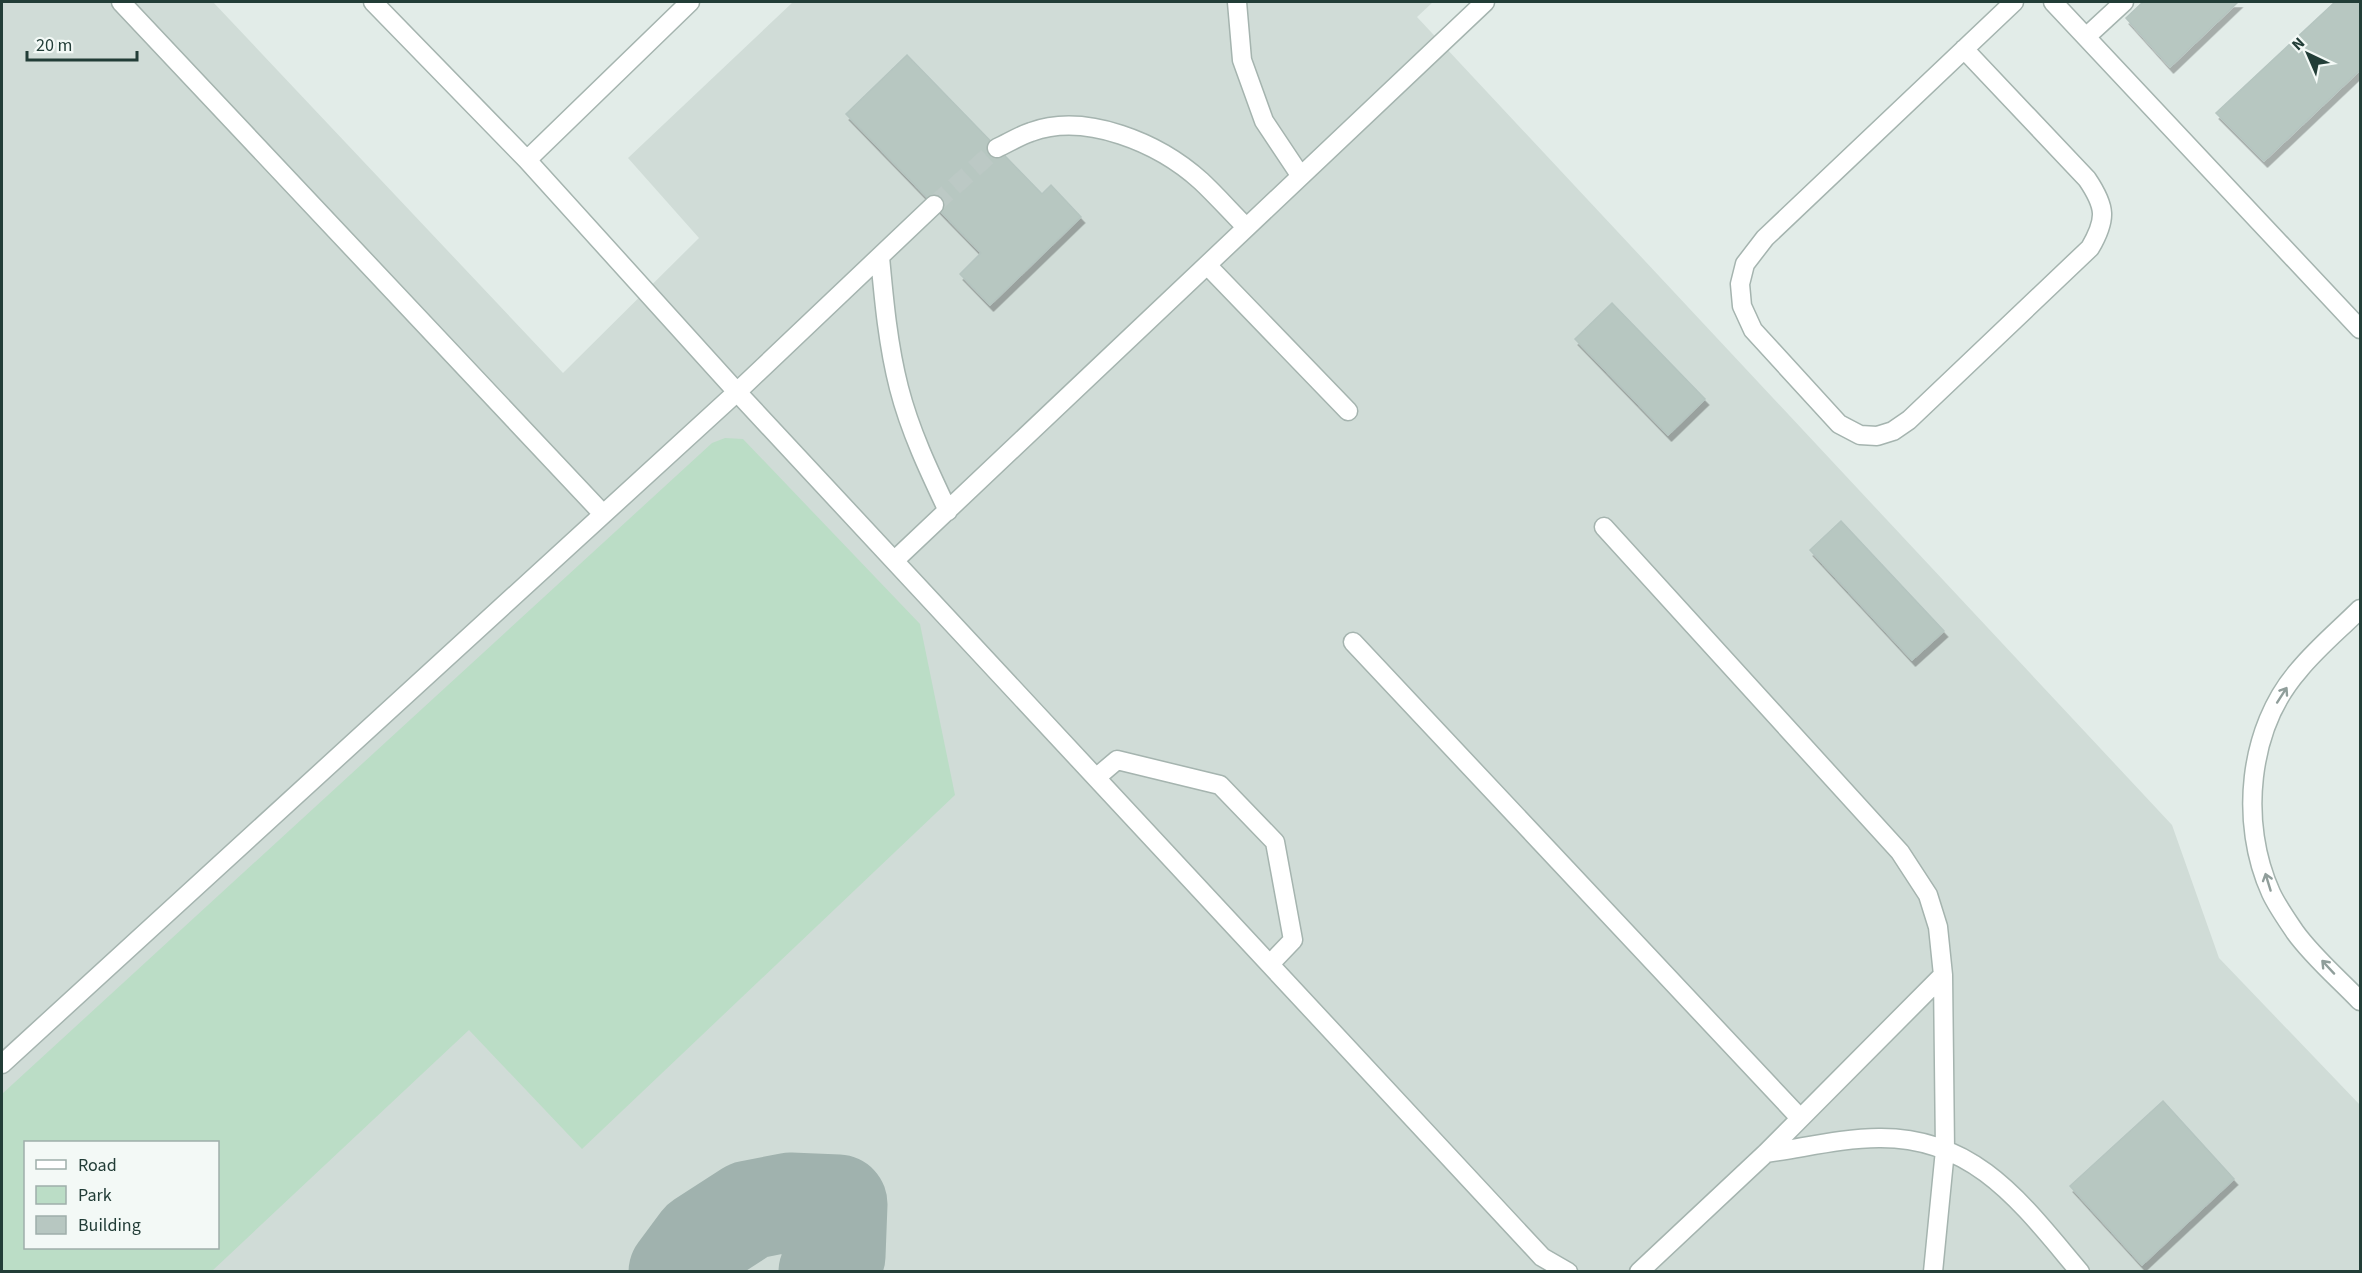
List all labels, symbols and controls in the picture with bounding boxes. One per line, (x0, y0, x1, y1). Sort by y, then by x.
scale bar (27, 24, 136, 62)
north arrow (2278, 24, 2338, 84)
text: N (2287, 32, 2310, 56)
text: 20 m (36, 33, 72, 58)
one-way arrow (2276, 687, 2288, 704)
one-way arrow (2262, 873, 2273, 892)
one-way arrow (2322, 960, 2336, 975)
legend (24, 1141, 219, 1249)
text: Road (78, 1153, 117, 1178)
text: Park (78, 1183, 112, 1208)
text: Building (78, 1213, 141, 1238)

